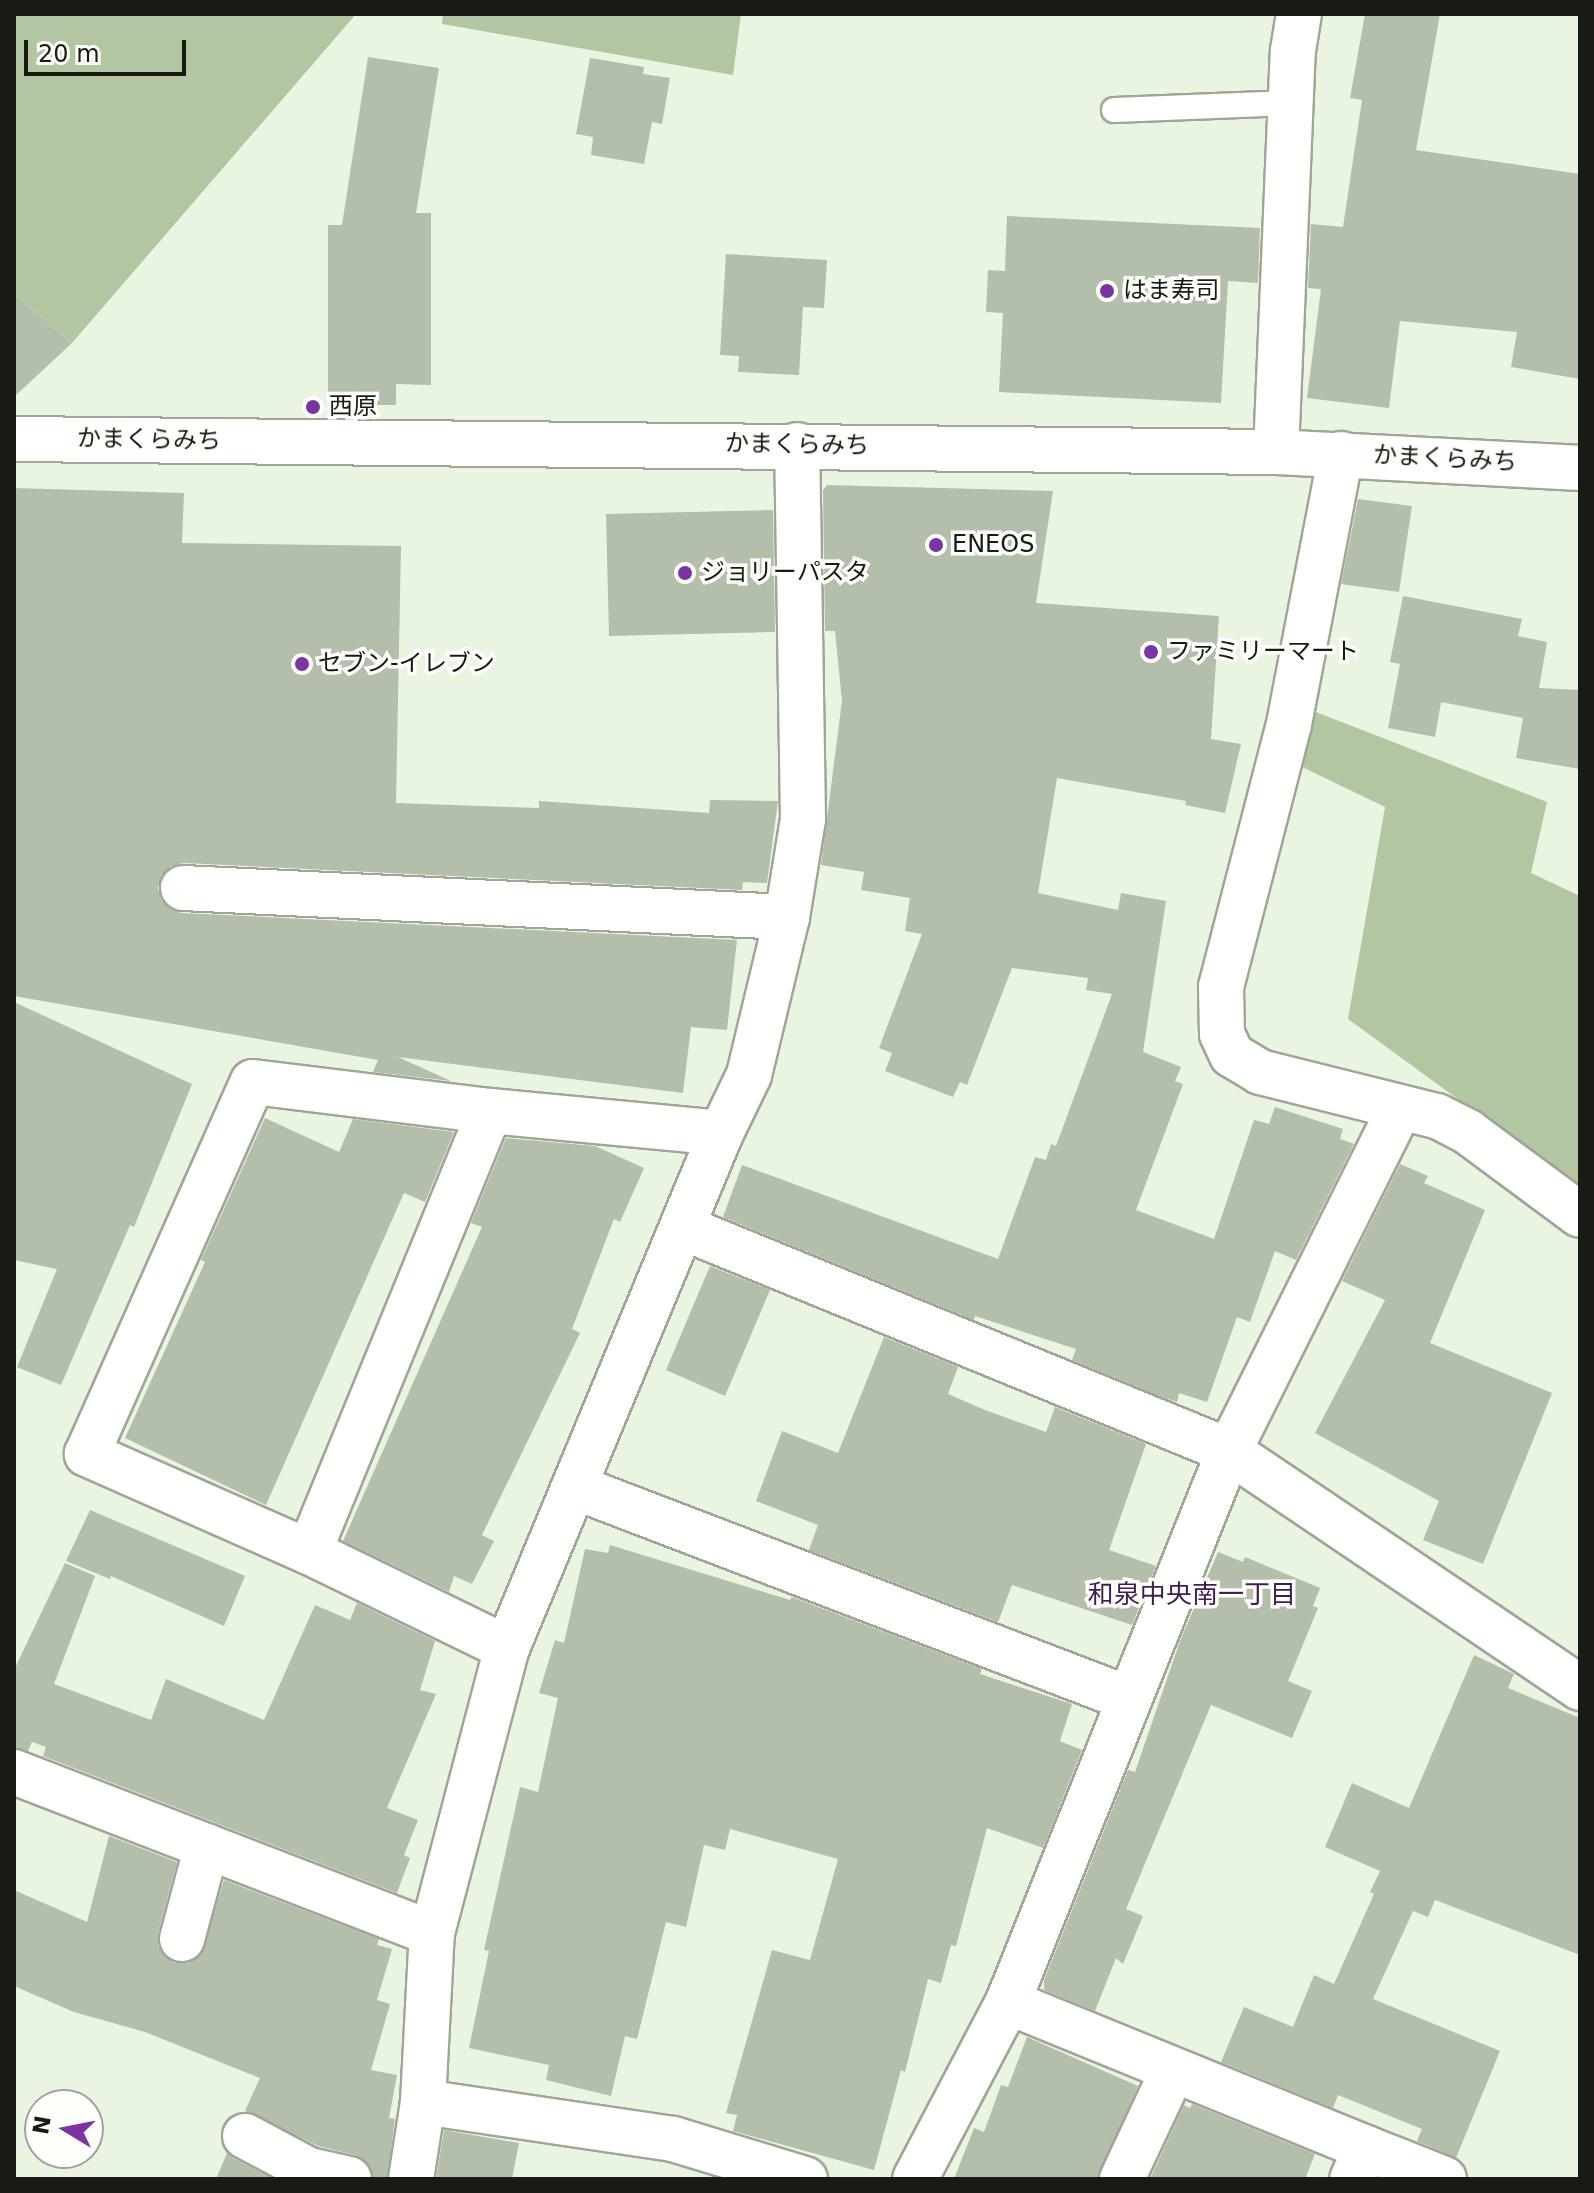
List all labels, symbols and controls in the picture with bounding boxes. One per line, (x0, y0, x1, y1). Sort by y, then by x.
scale bar (28, 24, 190, 74)
text: 20 m (38, 40, 100, 68)
place label: はま寿司 (1123, 277, 1219, 305)
marker: はま寿司 (1098, 282, 1116, 300)
place label: 西原 (329, 393, 377, 421)
marker: 西原 (304, 398, 322, 416)
street label: かまくらみち (77, 424, 221, 456)
street label: かまくらみち (725, 429, 869, 461)
street label: かまくらみち (1372, 441, 1518, 477)
place label: ENEOS (952, 531, 1034, 559)
marker: ENEOS (927, 536, 945, 554)
place label: ジョリーパスタ (701, 559, 869, 587)
marker: ジョリーパスタ (676, 564, 694, 582)
place label: ファミリーマート (1167, 638, 1359, 666)
marker: ファミリーマート (1142, 643, 1160, 661)
place label: セブン-イレブン (318, 650, 495, 678)
marker: セブン-イレブン (293, 655, 311, 673)
district label: 和泉中央南一丁目 (1088, 1579, 1296, 1611)
north arrow (24, 2089, 104, 2169)
text: N (28, 2114, 56, 2136)

